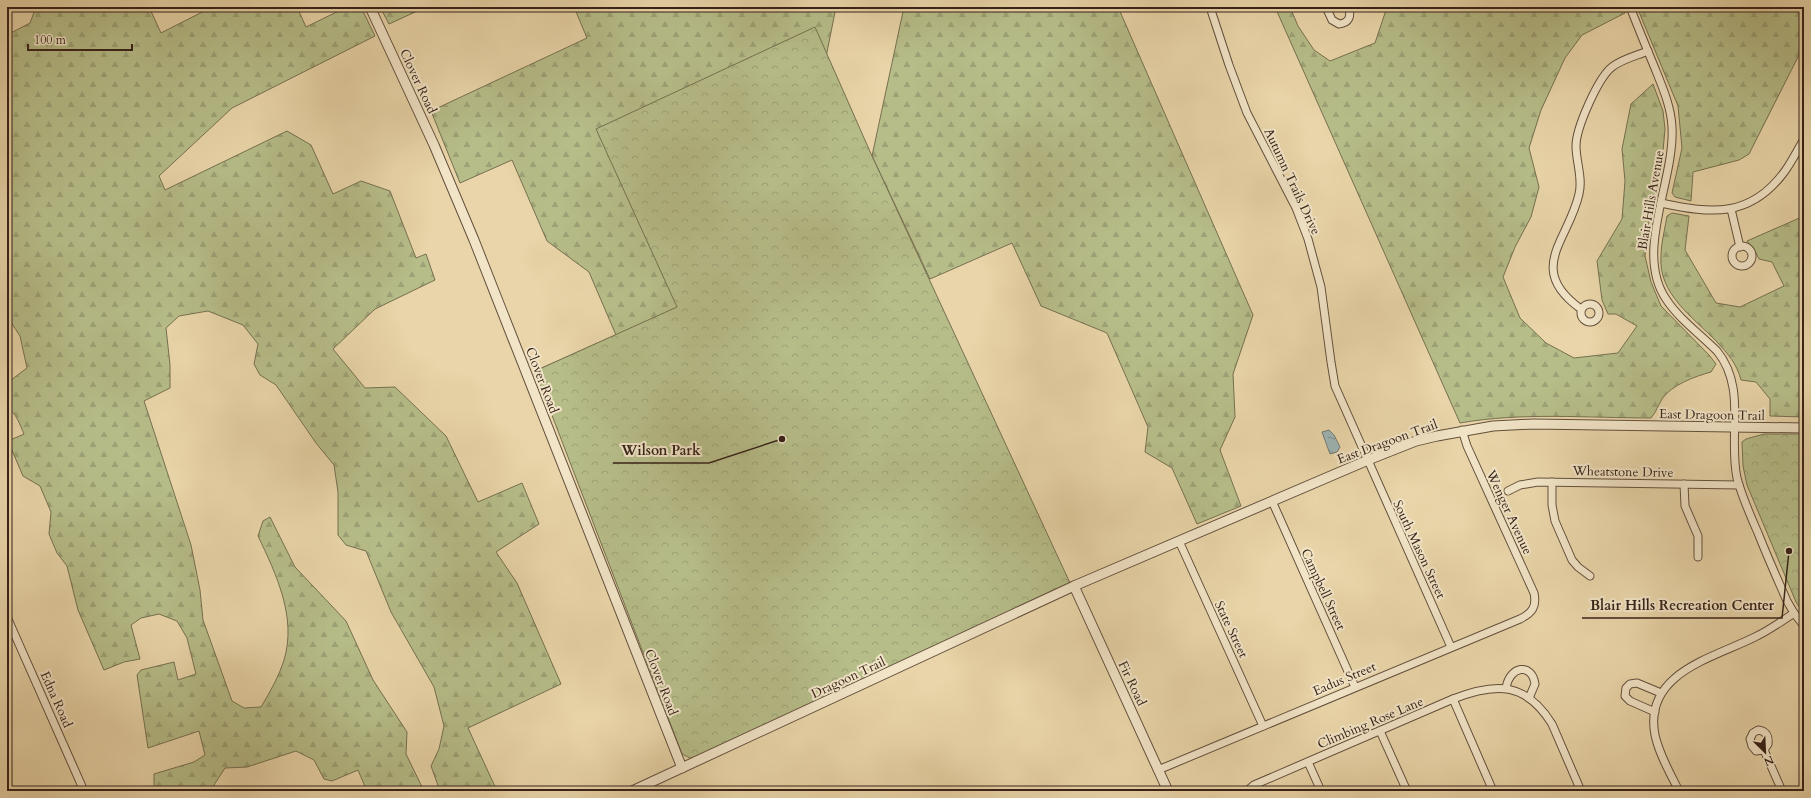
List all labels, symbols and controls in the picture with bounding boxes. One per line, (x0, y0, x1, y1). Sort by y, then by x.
scale bar (28, 26, 132, 52)
text: 100 m (34, 32, 67, 48)
street label: Clover Road (395, 46, 441, 117)
street label: Autumn Trails Drive (1260, 125, 1325, 238)
street label: Blair Hills Avenue (1633, 149, 1669, 251)
street label: Clover Road (521, 345, 563, 416)
street label: East Dragoon Trail (1659, 405, 1766, 425)
street label: East Dragoon Trail (1335, 415, 1441, 468)
callout: Wilson Park (613, 437, 709, 463)
text: Wilson Park (620, 441, 701, 460)
street label: Wheatstone Drive (1571, 462, 1674, 482)
street label: Wenger Avenue (1481, 466, 1537, 558)
street label: South Mason Street (1388, 497, 1450, 602)
street label: Campbell Street (1296, 546, 1350, 633)
callout: Blair Hills Recreation Center (1582, 592, 1782, 618)
text: Blair Hills Recreation Center (1590, 596, 1774, 615)
street label: State Street (1210, 598, 1252, 661)
street label: Clover Road (640, 647, 682, 718)
street label: Dragoon Trail (808, 653, 889, 703)
street label: Fir Road (1114, 658, 1150, 709)
street label: Eadus Street (1310, 658, 1379, 700)
street label: Edna Road (36, 668, 77, 731)
street label: Climbing Rose Lane (1315, 692, 1426, 753)
north arrow (1745, 732, 1785, 772)
text: N (1761, 752, 1776, 770)

